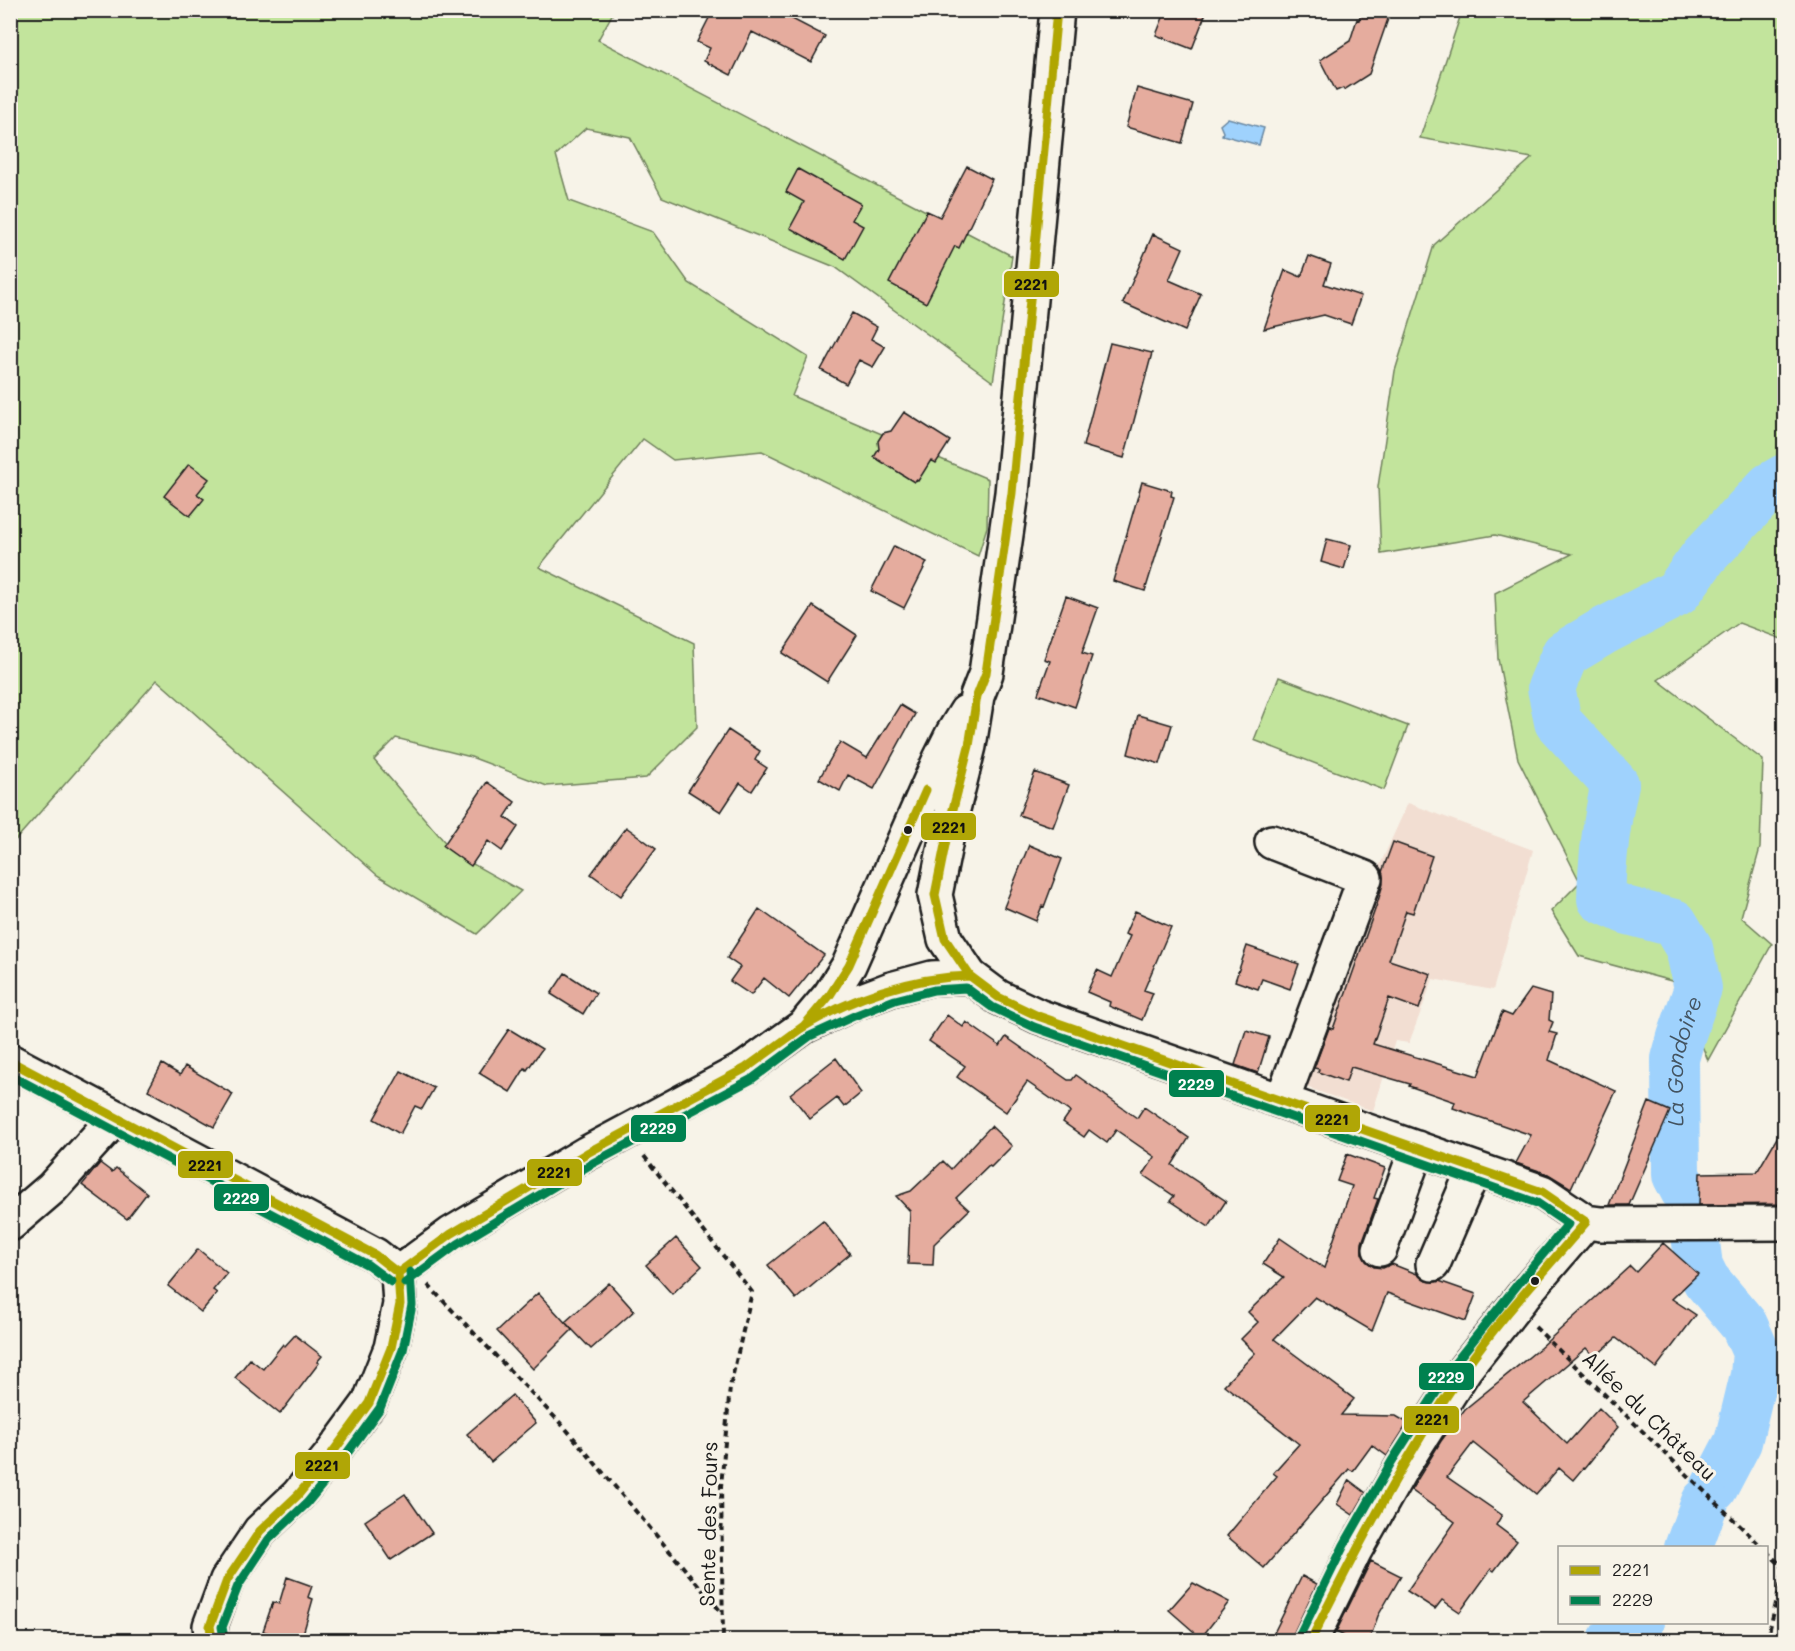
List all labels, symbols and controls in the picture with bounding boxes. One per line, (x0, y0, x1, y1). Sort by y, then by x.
line badge: 2221 (1003, 270, 1060, 298)
text: 2221 (1014, 273, 1048, 294)
line badge: 2221 (920, 812, 977, 841)
text: 2221 (932, 816, 966, 837)
unlabelled marker (902, 824, 914, 836)
water label: La Gondoire (1659, 992, 1708, 1126)
line badge: 2229 (1168, 1069, 1225, 1098)
text: 2229 (1178, 1073, 1215, 1094)
line badge: 2221 (1304, 1104, 1361, 1133)
text: 2221 (1315, 1108, 1349, 1129)
line badge: 2229 (630, 1114, 687, 1143)
text: 2229 (640, 1117, 677, 1138)
line badge: 2221 (177, 1150, 234, 1179)
text: 2221 (188, 1154, 222, 1175)
line badge: 2221 (526, 1158, 583, 1187)
text: 2221 (537, 1161, 571, 1182)
line badge: 2229 (213, 1183, 270, 1212)
text: 2229 (223, 1187, 260, 1208)
unlabelled marker (1529, 1275, 1541, 1287)
street label: Allée du Château (1577, 1344, 1723, 1486)
line badge: 2229 (1418, 1362, 1475, 1391)
text: 2229 (1428, 1366, 1465, 1387)
line badge: 2221 (1403, 1405, 1460, 1434)
text: 2221 (1415, 1408, 1449, 1429)
street label: Sente des Fours (693, 1441, 722, 1607)
line badge: 2221 (294, 1451, 351, 1480)
text: 2221 (305, 1454, 339, 1475)
legend (1558, 1546, 1768, 1624)
text: 2221 (1612, 1557, 1650, 1581)
text: 2229 (1612, 1587, 1653, 1611)

